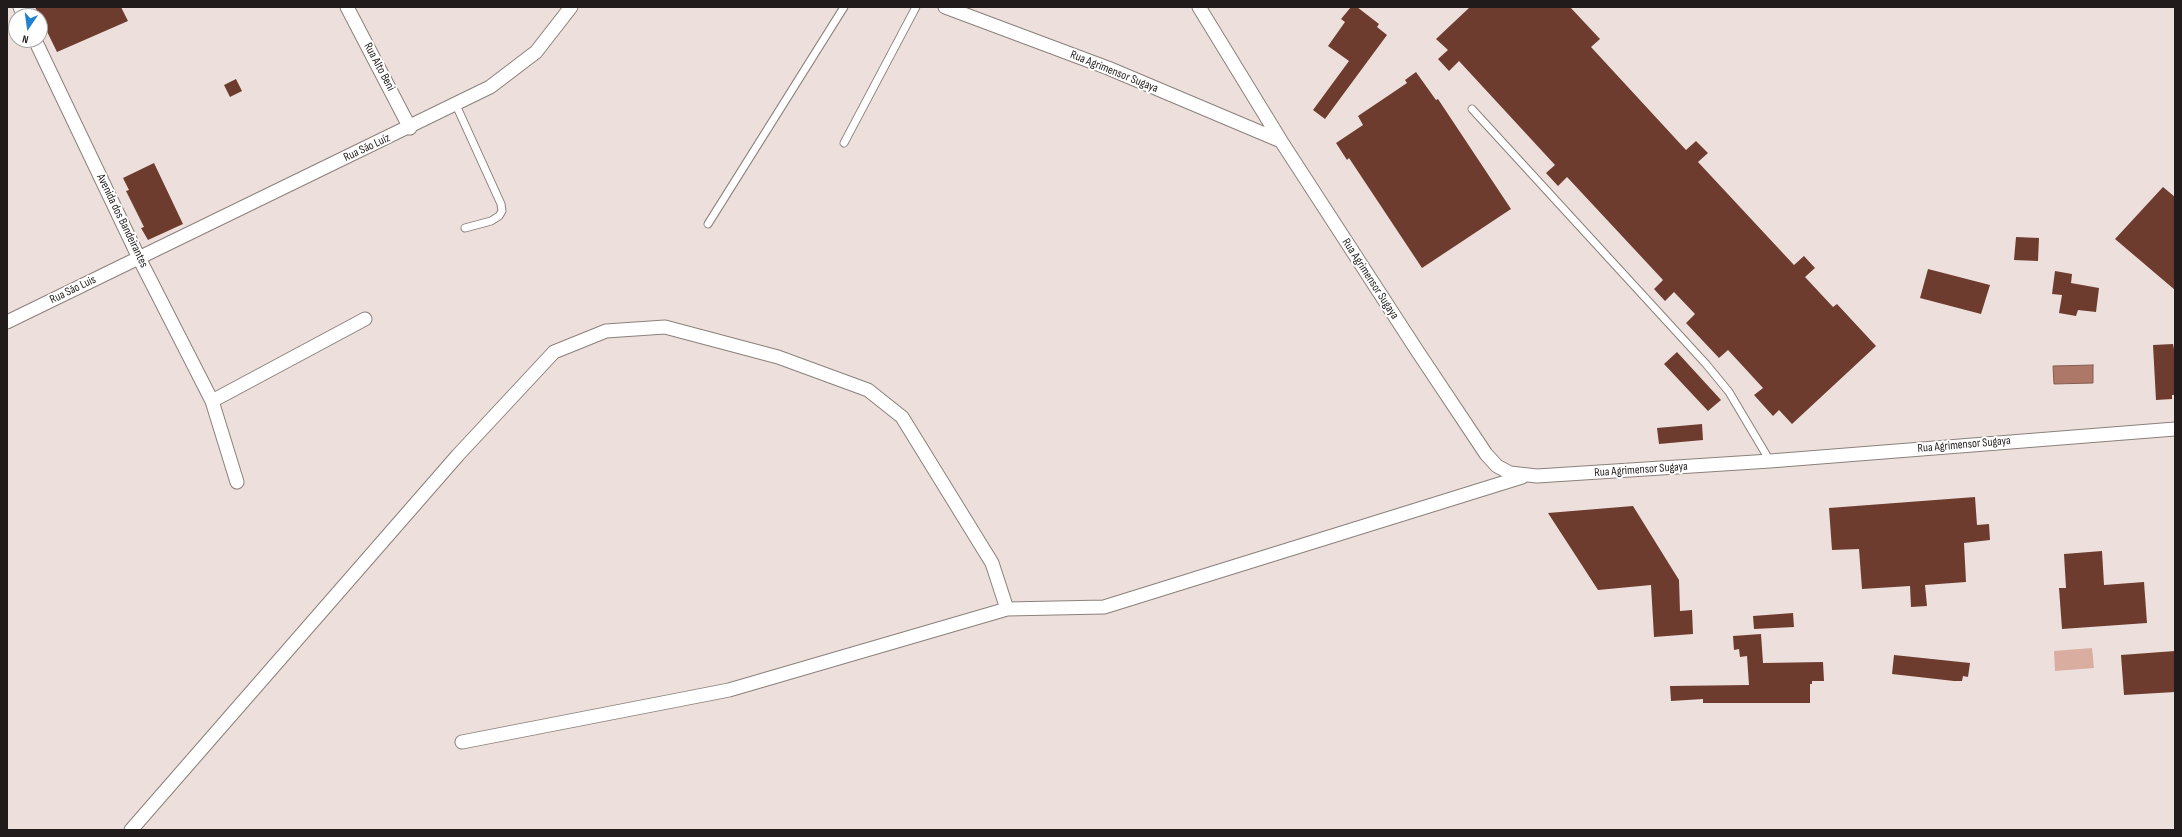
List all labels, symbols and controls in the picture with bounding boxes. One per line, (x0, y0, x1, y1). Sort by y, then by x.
north arrow (8, 8, 48, 48)
text: N (21, 32, 30, 46)
street label: Rua Alto Beni (360, 40, 398, 94)
street label: Rua Agrimensor Sugaya (1068, 48, 1160, 96)
street label: Rua São Luíz (341, 131, 393, 165)
street label: Avenida dos Bandeirantes (93, 172, 151, 270)
street label: Rua Agrimensor Sugaya (1338, 236, 1402, 322)
street label: Rua São Luis (47, 273, 99, 307)
street label: Rua Agrimensor Sugaya (1917, 434, 2011, 456)
street label: Rua Agrimensor Sugaya (1594, 460, 1688, 480)

